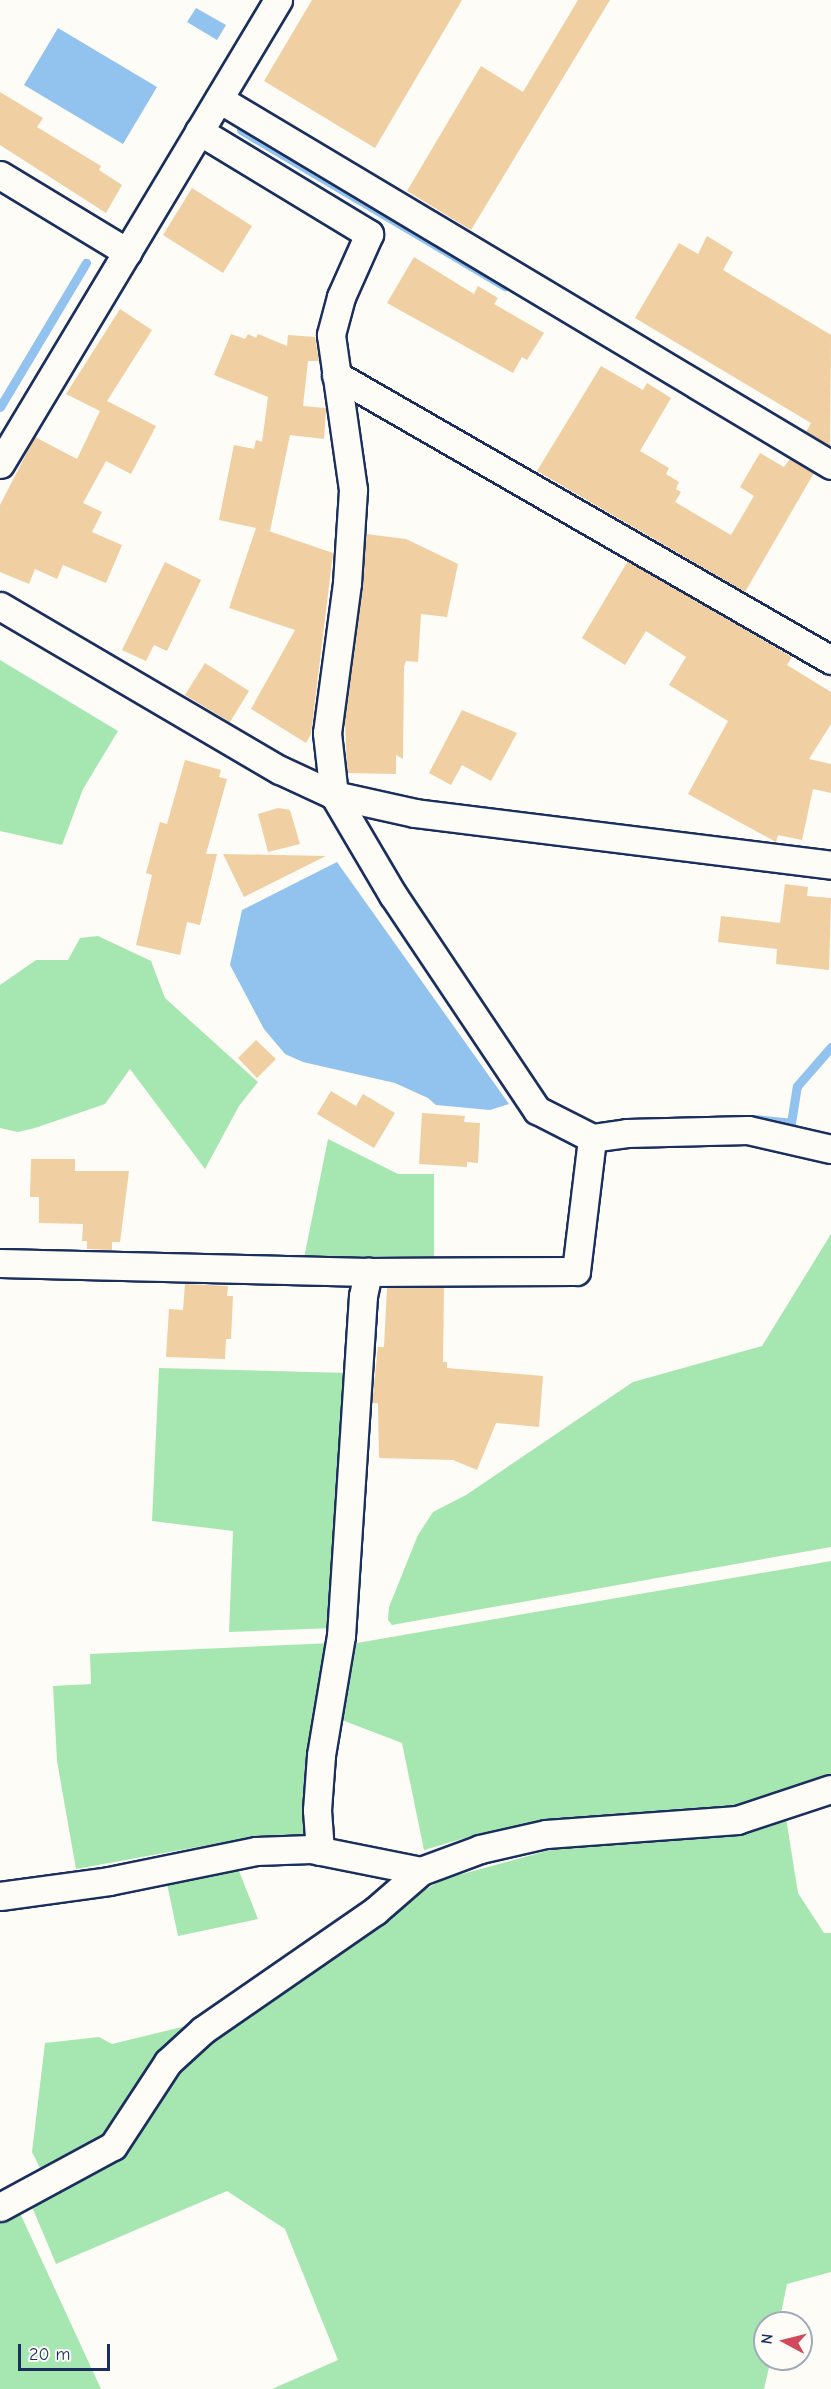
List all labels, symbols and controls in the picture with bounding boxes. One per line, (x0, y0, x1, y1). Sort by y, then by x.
north arrow (753, 2311, 813, 2371)
scale bar (21, 2332, 112, 2370)
text: N (758, 2333, 777, 2345)
text: 20 m (29, 2344, 70, 2365)

